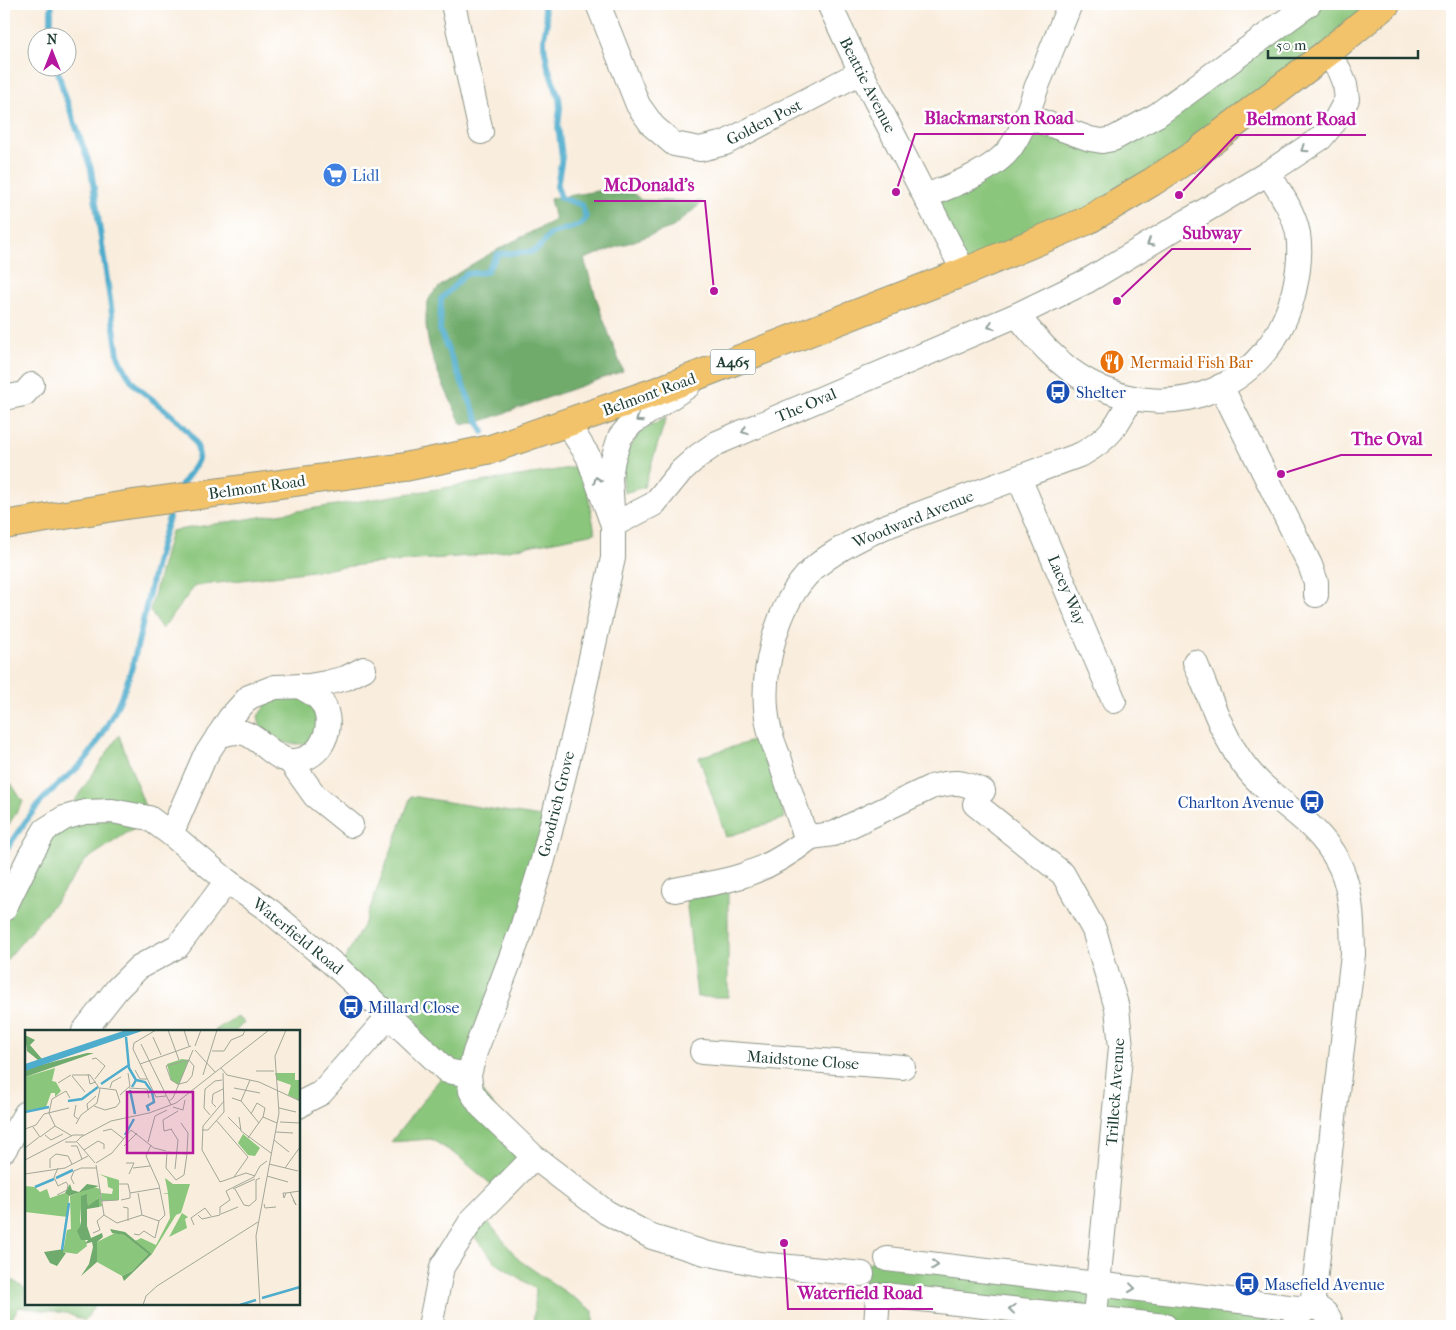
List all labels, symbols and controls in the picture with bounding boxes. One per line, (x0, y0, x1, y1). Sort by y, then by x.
north arrow (28, 28, 78, 78)
scale bar (1268, 28, 1418, 60)
text: N (47, 31, 58, 48)
street label: Beattie Avenue (836, 34, 900, 136)
text: 50 m (1276, 36, 1307, 54)
street label: Golden Post (723, 95, 805, 149)
callout: Blackmarston Road (915, 101, 1084, 134)
callout: Belmont Road (1236, 102, 1366, 135)
text: Blackmarston Road (924, 108, 1075, 129)
text: Belmont Road (1246, 109, 1357, 130)
one-way arrow (1300, 143, 1310, 152)
supermarket icon: Lidl (322, 162, 348, 188)
place label: Lidl (352, 166, 380, 185)
callout: McDonald's (594, 168, 705, 201)
text: McDonald's (603, 175, 695, 196)
callout: Subway (1172, 216, 1251, 249)
text: Subway (1182, 223, 1243, 244)
one-way arrow (1147, 236, 1156, 246)
one-way arrow (987, 320, 996, 331)
restaurant icon: Mermaid Fish Bar (1099, 349, 1125, 375)
road number: A465 (710, 350, 756, 374)
place label: Mermaid Fish Bar (1130, 353, 1253, 372)
street label: Belmont Road (600, 368, 698, 420)
bus stop icon: Shelter (1045, 379, 1071, 405)
place label: Shelter (1076, 383, 1126, 402)
street label: The Oval (773, 384, 840, 426)
one-way arrow (635, 413, 645, 422)
callout: The Oval (1341, 422, 1432, 455)
one-way arrow (741, 424, 750, 435)
text: The Oval (1350, 429, 1424, 450)
street label: Belmont Road (207, 471, 307, 503)
one-way arrow (593, 477, 603, 485)
street label: Woodward Avenue (849, 486, 976, 552)
street label: Lacey Way (1044, 552, 1090, 628)
street label: Goodrich Grove (534, 749, 578, 859)
bus stop icon: Charlton Avenue (1299, 789, 1325, 815)
place label: Charlton Avenue (1178, 793, 1294, 812)
street label: Waterfield Road (248, 893, 347, 979)
bus stop icon: Millard Close (338, 994, 364, 1020)
place label: Millard Close (368, 998, 459, 1017)
inset map (25, 1030, 300, 1305)
street label: Trilleck Avenue (1102, 1037, 1128, 1147)
street label: Maidstone Close (746, 1047, 860, 1073)
one-way arrow (932, 1259, 940, 1270)
bus stop icon: Masefield Avenue (1234, 1271, 1260, 1297)
place label: Masefield Avenue (1264, 1275, 1385, 1294)
callout: Waterfield Road (788, 1276, 933, 1309)
one-way arrow (1128, 1282, 1136, 1293)
text: Waterfield Road (796, 1283, 924, 1304)
one-way arrow (1008, 1304, 1016, 1315)

